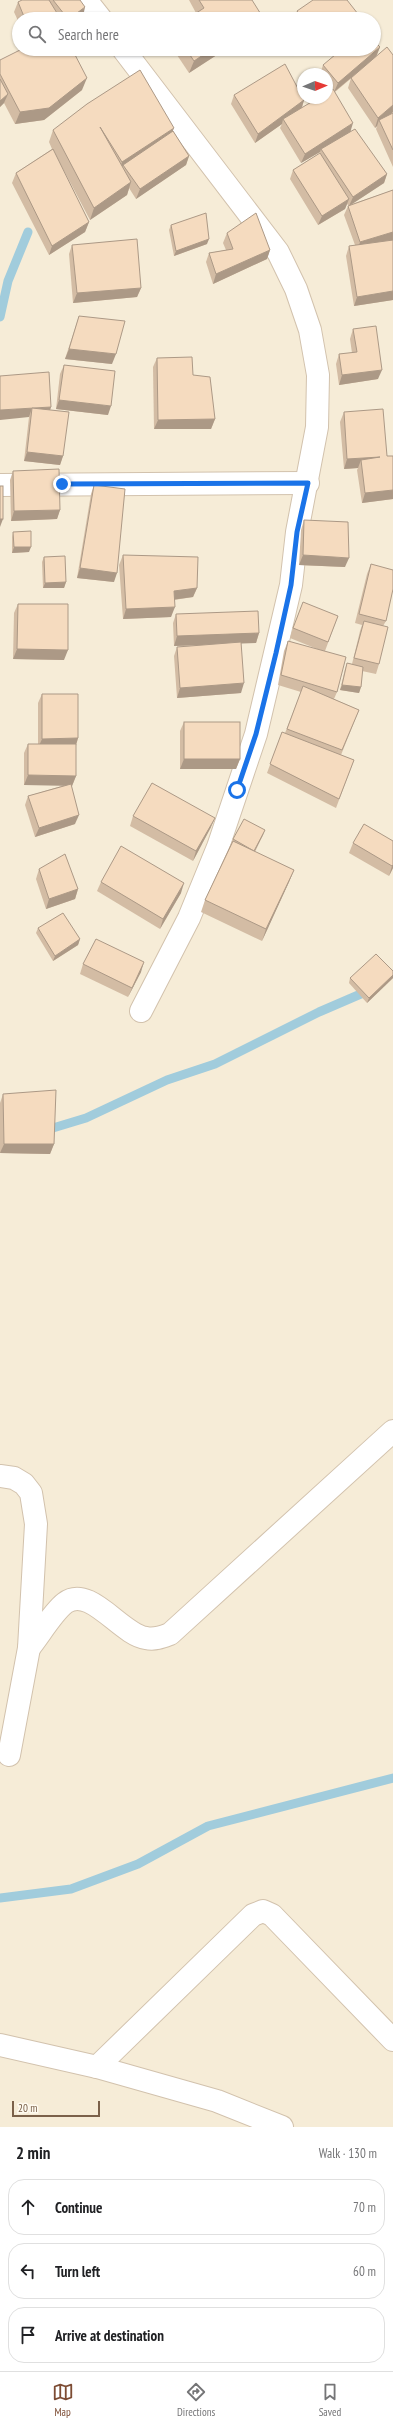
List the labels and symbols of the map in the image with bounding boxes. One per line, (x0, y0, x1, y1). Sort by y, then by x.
north arrow (297, 68, 333, 104)
route end (53, 475, 71, 493)
route start (228, 781, 246, 799)
scale bar (12, 2099, 100, 2118)

